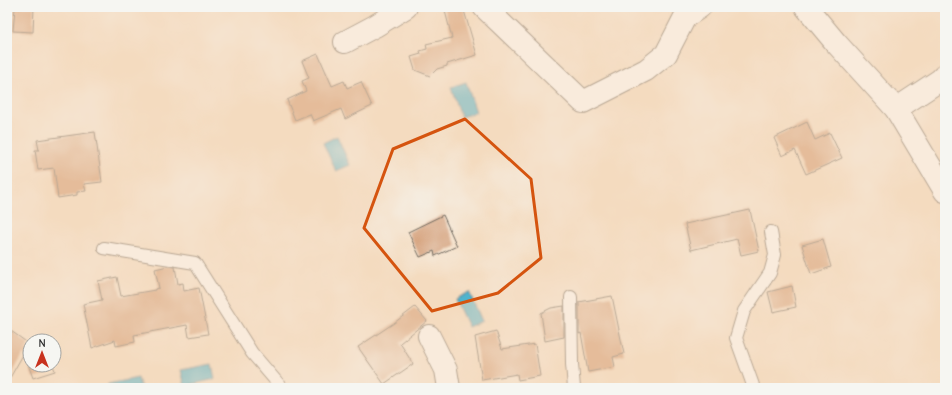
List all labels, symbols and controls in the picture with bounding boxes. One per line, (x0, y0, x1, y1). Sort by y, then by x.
north arrow (22, 333, 62, 373)
text: N (38, 337, 46, 350)

